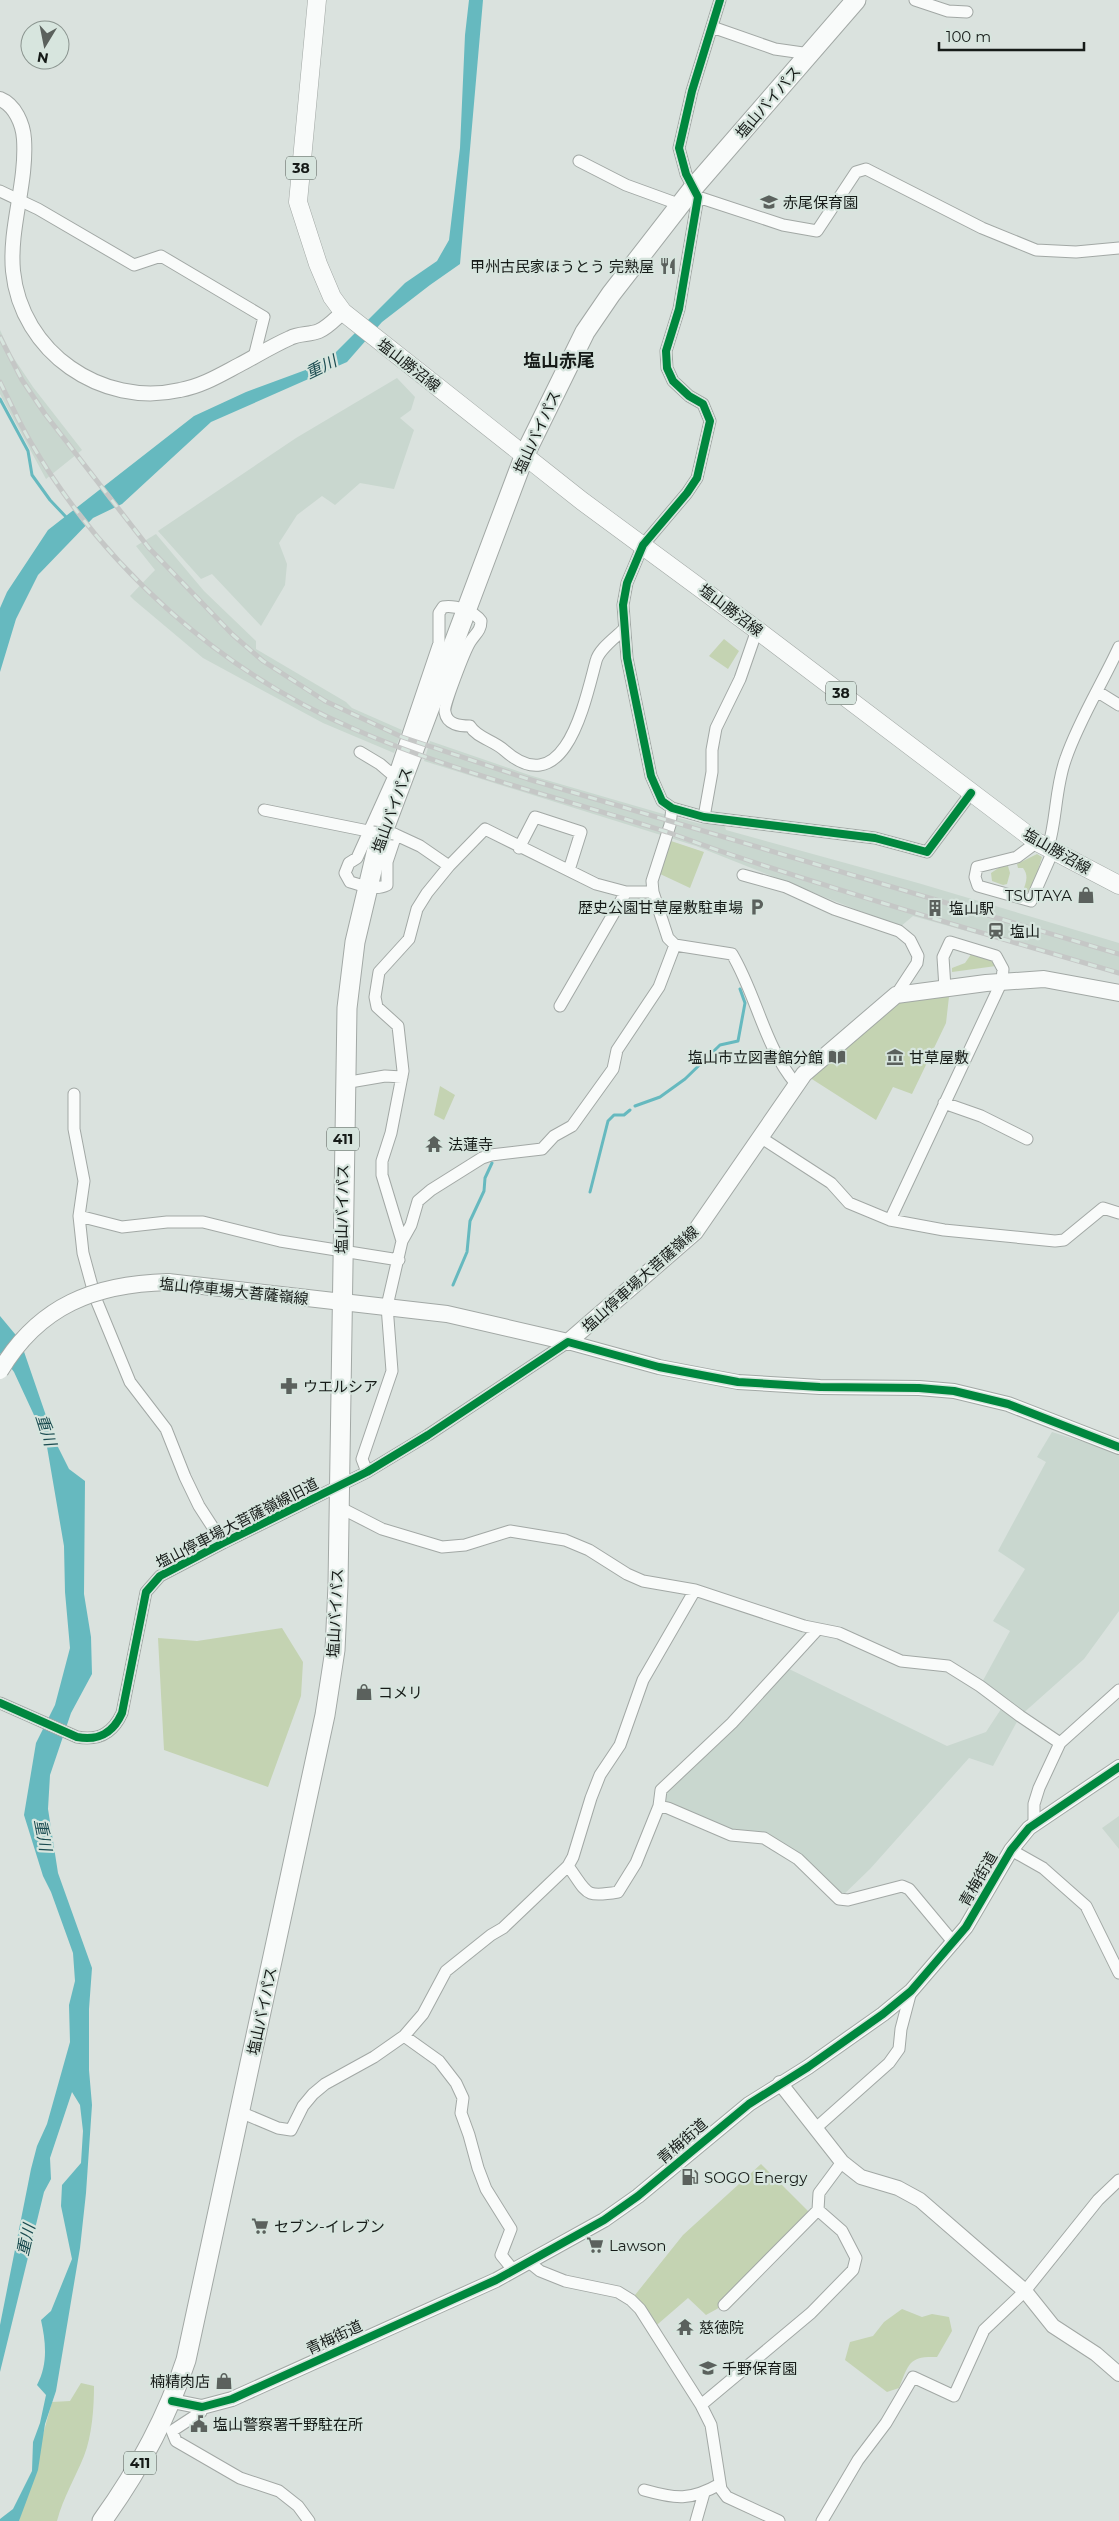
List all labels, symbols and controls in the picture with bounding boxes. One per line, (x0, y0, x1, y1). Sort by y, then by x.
north arrow (20, 20, 70, 70)
scale bar (939, 20, 1084, 52)
text: 100 m (946, 27, 991, 46)
text: N (36, 48, 50, 68)
street label: 塩山バイパス (731, 62, 805, 142)
road number: 38 (286, 156, 316, 180)
school or university icon: 赤尾保育園 (759, 192, 779, 212)
place label: 赤尾保育園 (783, 193, 858, 212)
restaurant icon: 甲州古民家ほうとう 完熟屋 (658, 256, 678, 276)
place label: 甲州古民家ほうとう 完熟屋 (470, 257, 654, 276)
street label: 塩山勝沼線 (374, 334, 444, 396)
district label: 塩山赤尾 (523, 350, 595, 372)
water label: 重川 (302, 351, 341, 383)
street label: 塩山バイパス (509, 387, 565, 477)
street label: 塩山勝沼線 (695, 580, 767, 640)
road number: 38 (826, 681, 856, 704)
street label: 塩山バイパス (368, 765, 416, 855)
street label: 塩山勝沼線 (1020, 824, 1094, 878)
shop icon: TSUTAYA (1076, 885, 1096, 905)
place label: TSUTAYA (1005, 886, 1072, 905)
parking icon: 歴史公園甘草屋敷駐車場 (747, 897, 767, 917)
place label: 歴史公園甘草屋敷駐車場 (578, 898, 743, 917)
building icon: 塩山駅 (925, 898, 945, 918)
place label: 塩山駅 (949, 899, 994, 918)
station icon: 塩山 (986, 921, 1006, 941)
place label: 塩山 (1010, 922, 1040, 941)
library icon: 塩山市立図書館分館 (827, 1047, 847, 1067)
museum icon: 甘草屋敷 (885, 1047, 905, 1067)
place label: 塩山市立図書館分館 (688, 1048, 823, 1067)
place label: 甘草屋敷 (909, 1048, 969, 1067)
road number: 411 (327, 1128, 359, 1150)
temple icon: 法蓮寺 (424, 1134, 444, 1154)
place label: 法蓮寺 (448, 1135, 493, 1154)
street label: 塩山バイパス (332, 1164, 352, 1254)
street label: 塩山停車場大菩薩嶺線 (578, 1222, 702, 1336)
street label: 塩山停車場大菩薩嶺線 (158, 1274, 310, 1308)
pharmacy icon: ウエルシア (279, 1376, 299, 1396)
place label: ウエルシア (303, 1377, 378, 1396)
water label: 重川 (32, 1412, 61, 1450)
street label: 塩山停車場大菩薩嶺線旧道 (152, 1474, 322, 1572)
street label: 塩山バイパス (323, 1568, 347, 1658)
shop icon: コメリ (354, 1682, 374, 1702)
place label: コメリ (378, 1683, 423, 1702)
water label: 重川 (31, 1817, 56, 1854)
street label: 青梅街道 (955, 1848, 1001, 1910)
street label: 塩山バイパス (243, 1965, 281, 2057)
street label: 青梅街道 (653, 2114, 711, 2168)
fuel station icon: SOGO Energy (680, 2167, 700, 2187)
place label: SOGO Energy (704, 2168, 808, 2187)
supermarket icon: セブン-イレブン (250, 2216, 270, 2236)
place label: セブン-イレブン (274, 2217, 385, 2236)
water label: 重川 (13, 2220, 39, 2258)
supermarket icon: Lawson (585, 2235, 605, 2255)
place label: Lawson (609, 2236, 667, 2255)
street label: 青梅街道 (303, 2316, 365, 2358)
temple icon: 慈徳院 (675, 2317, 695, 2337)
place label: 慈徳院 (699, 2318, 744, 2337)
school or university icon: 千野保育園 (698, 2358, 718, 2378)
place label: 千野保育園 (722, 2359, 797, 2378)
shop icon: 楠精肉店 (214, 2371, 234, 2391)
place label: 楠精肉店 (150, 2372, 210, 2391)
public building icon: 塩山警察署千野駐在所 (189, 2414, 209, 2434)
place label: 塩山警察署千野駐在所 (213, 2415, 363, 2434)
road number: 411 (124, 2452, 156, 2474)

